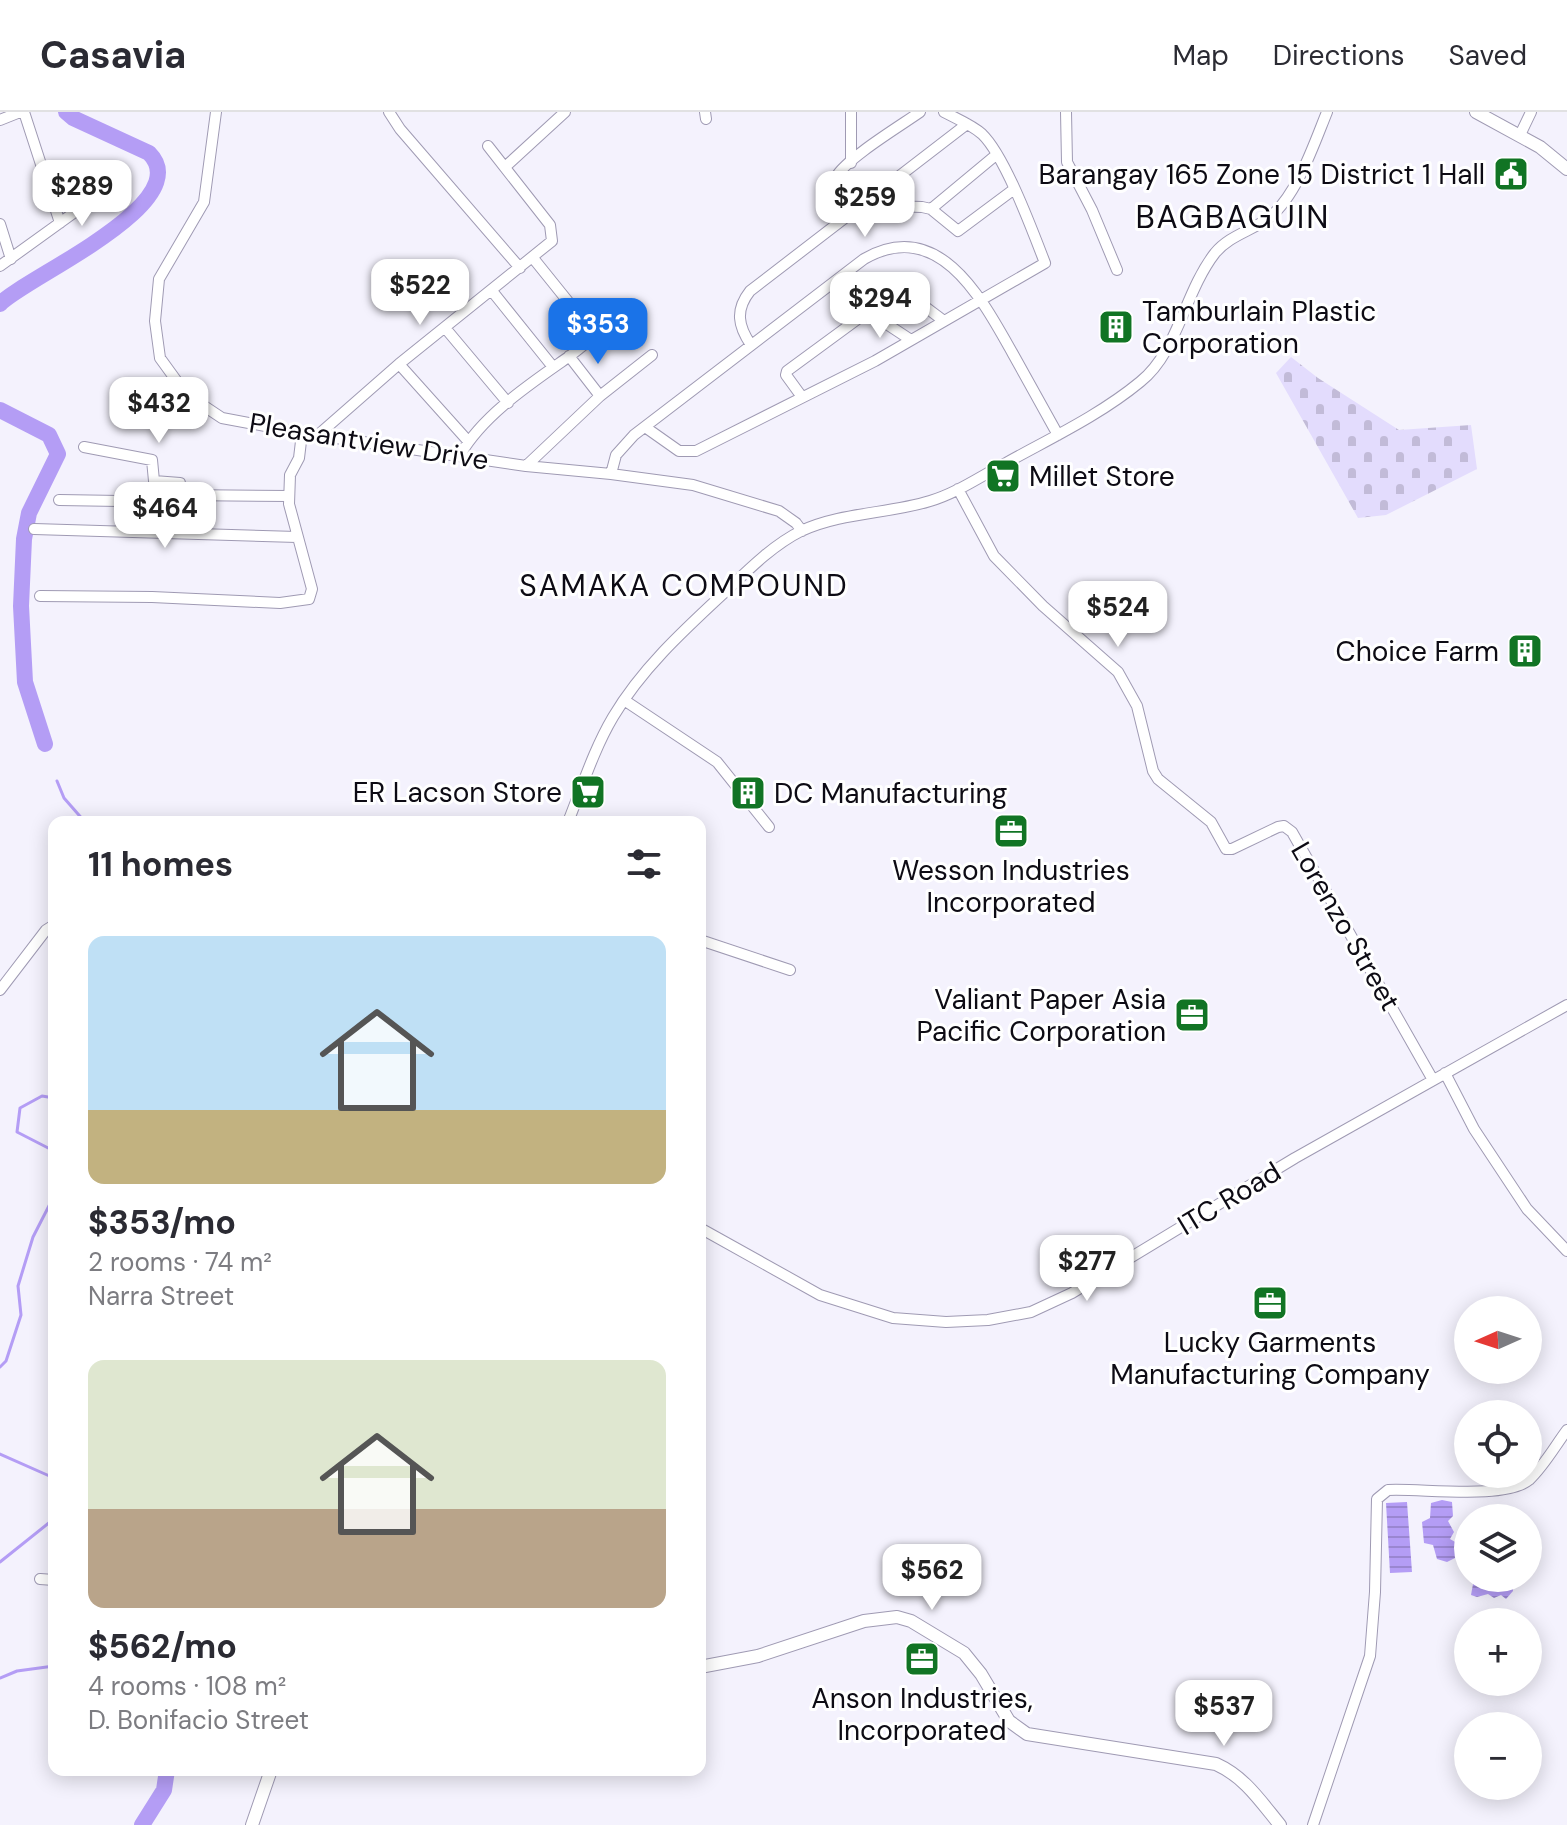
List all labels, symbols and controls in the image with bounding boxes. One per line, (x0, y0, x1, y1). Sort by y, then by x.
text: Casavia (40, 30, 186, 80)
text: Map (1172, 37, 1229, 74)
text: Directions (1273, 37, 1405, 74)
text: Saved (1449, 37, 1527, 74)
public building icon: Barangay 165 Zone 15 District 1 Hall (1492, 155, 1530, 193)
place label: Barangay 165 Zone 15 District 1 Hall (1039, 156, 1485, 193)
pin: $289 (35, 160, 129, 228)
text: $289 (51, 169, 113, 203)
pin: $259 (818, 171, 912, 239)
text: $259 (834, 180, 896, 214)
district label: BAGBAGUIN (1136, 196, 1330, 238)
pin: $522 (373, 259, 467, 327)
text: $522 (389, 268, 451, 302)
pin: $294 (833, 272, 927, 340)
text: $294 (848, 281, 912, 315)
place label: Tamburlain Plastic Corporation (1142, 293, 1376, 362)
pin: $353 (551, 298, 645, 366)
text: $353 (566, 307, 630, 341)
building icon: Tamburlain Plastic Corporation (1097, 308, 1135, 346)
pin: $432 (112, 377, 206, 445)
text: $432 (127, 386, 191, 420)
street label: Pleasantview Drive (247, 404, 491, 479)
supermarket icon: Millet Store (984, 457, 1022, 495)
place label: Millet Store (1029, 458, 1175, 495)
pin: $464 (118, 482, 212, 550)
text: $464 (132, 491, 198, 525)
district label: SAMAKA COMPOUND (519, 566, 849, 605)
pin: $524 (1071, 581, 1165, 649)
text: $524 (1086, 590, 1150, 624)
building icon: Choice Farm (1506, 632, 1544, 670)
place label: Choice Farm (1336, 633, 1499, 670)
supermarket icon: ER Lacson Store (569, 773, 607, 811)
place label: ER Lacson Store (353, 774, 562, 811)
building icon: DC Manufacturing (729, 774, 767, 812)
place label: DC Manufacturing (774, 775, 1007, 812)
office icon: Wesson Industries Incorporated (992, 812, 1030, 850)
street label: Lorenzo Street (1282, 835, 1409, 1017)
text: 11 homes (88, 842, 233, 887)
icon: filters (622, 842, 666, 886)
place label: Wesson Industries Incorporated (892, 852, 1130, 921)
place label: Valiant Paper Asia Pacific Corporation (916, 981, 1166, 1050)
icon: home (305, 988, 449, 1132)
office icon: Valiant Paper Asia Pacific Corporation (1173, 996, 1211, 1034)
street label: ITC Road (1171, 1153, 1288, 1244)
text: $353/mo (88, 1200, 236, 1245)
pin: $277 (1040, 1235, 1134, 1303)
text: $277 (1058, 1244, 1116, 1278)
text: 2 rooms · 74 m² (88, 1245, 272, 1279)
text: Narra Street (88, 1279, 234, 1313)
office icon: Lucky Garments Manufacturing Company (1251, 1284, 1289, 1322)
north arrow (1454, 1296, 1542, 1384)
map controls (1454, 1296, 1542, 1800)
place label: Lucky Garments Manufacturing Company (1110, 1324, 1430, 1393)
button: locate (1454, 1400, 1542, 1488)
icon: home (305, 1412, 449, 1556)
button: layers (1454, 1504, 1542, 1592)
pin: $562 (885, 1544, 979, 1612)
text: $562 (900, 1553, 964, 1587)
button: + (1454, 1608, 1542, 1696)
text: $562/mo (88, 1624, 237, 1669)
office icon: Anson Industries, Incorporated (903, 1640, 941, 1678)
text: 4 rooms · 108 m² (88, 1669, 286, 1703)
place label: Anson Industries, Incorporated (811, 1680, 1033, 1749)
pin: $537 (1177, 1680, 1271, 1748)
text: $537 (1193, 1689, 1255, 1723)
text: D. Bonifacio Street (88, 1703, 309, 1737)
button: − (1454, 1712, 1542, 1800)

